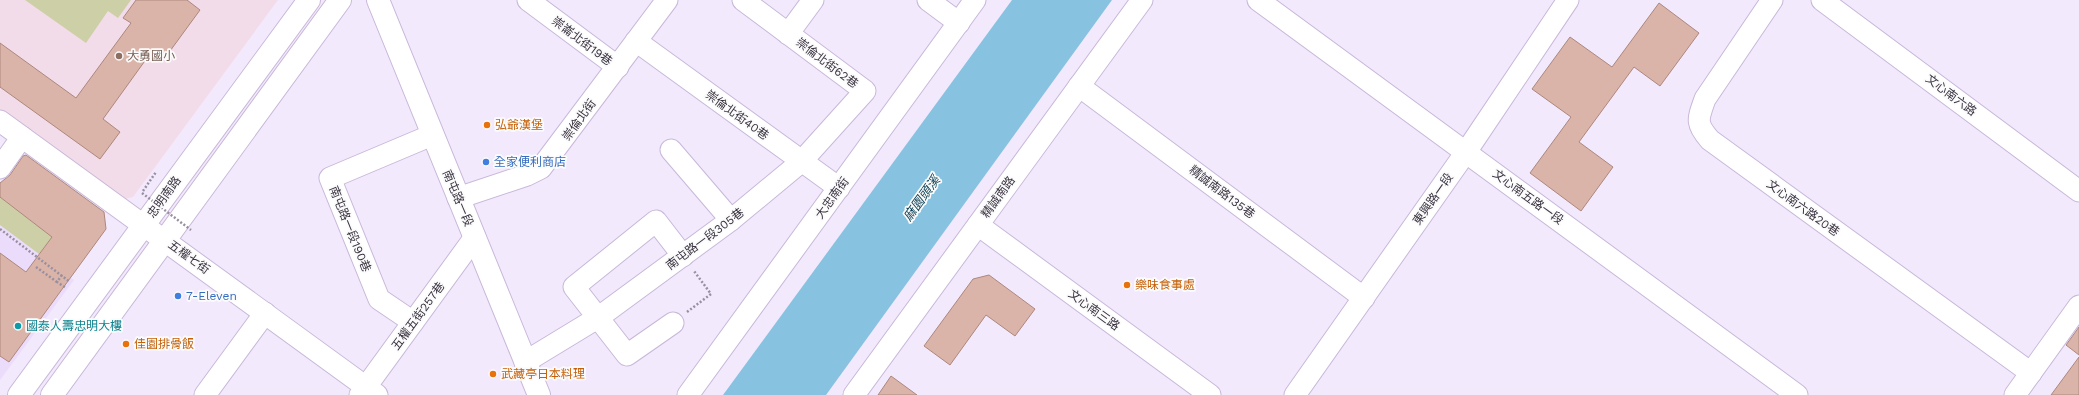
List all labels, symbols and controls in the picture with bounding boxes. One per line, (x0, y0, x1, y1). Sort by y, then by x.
street label: 崇崙北街19巷 (549, 14, 615, 68)
street label: 崇倫北街62巷 (793, 35, 861, 91)
place label: 大勇國小 (127, 49, 175, 63)
marker: 大勇國小 (114, 51, 124, 61)
street label: 文心南六路 (1923, 71, 1979, 119)
street label: 崇倫北街40巷 (703, 87, 771, 143)
street label: 崇倫北街 (559, 96, 599, 144)
place label: 弘爺漢堡 (495, 118, 543, 132)
marker: 弘爺漢堡 (482, 120, 492, 130)
place label: 全家便利商店 (494, 155, 566, 169)
marker: 全家便利商店 (481, 157, 491, 167)
street label: 精誠南路135巷 (1186, 163, 1258, 221)
street label: 文心南五路一段 (1490, 167, 1566, 227)
street label: 南屯路一段 (440, 168, 476, 228)
street label: 東興路一段 (1410, 170, 1456, 228)
water label: 麻園頭溪 (900, 171, 944, 224)
street label: 忠明南路 (144, 173, 184, 221)
street label: 精誠南路 (978, 173, 1018, 221)
street label: 大忠南街 (812, 174, 852, 222)
street label: 文心南六路20巷 (1764, 177, 1842, 239)
street label: 南屯路一段190巷 (326, 184, 374, 274)
street label: 南屯路一段305巷 (663, 205, 747, 273)
street label: 五權七街 (165, 237, 213, 277)
place label: 樂味食事處 (1135, 278, 1195, 292)
street label: 五權五街257巷 (389, 279, 447, 353)
marker: 樂味食事處 (1122, 280, 1132, 290)
street label: 文心南三路 (1066, 287, 1122, 333)
place label: 7-Eleven (186, 289, 237, 303)
marker: 7-Eleven (173, 291, 183, 301)
place label: 國泰人壽忠明大樓 (26, 319, 122, 333)
marker: 國泰人壽忠明大樓 (13, 321, 23, 331)
place label: 佳園排骨飯 (134, 337, 194, 351)
marker: 佳園排骨飯 (121, 339, 131, 349)
place label: 武藏亭日本料理 (501, 367, 585, 381)
marker: 武藏亭日本料理 (488, 369, 498, 379)

